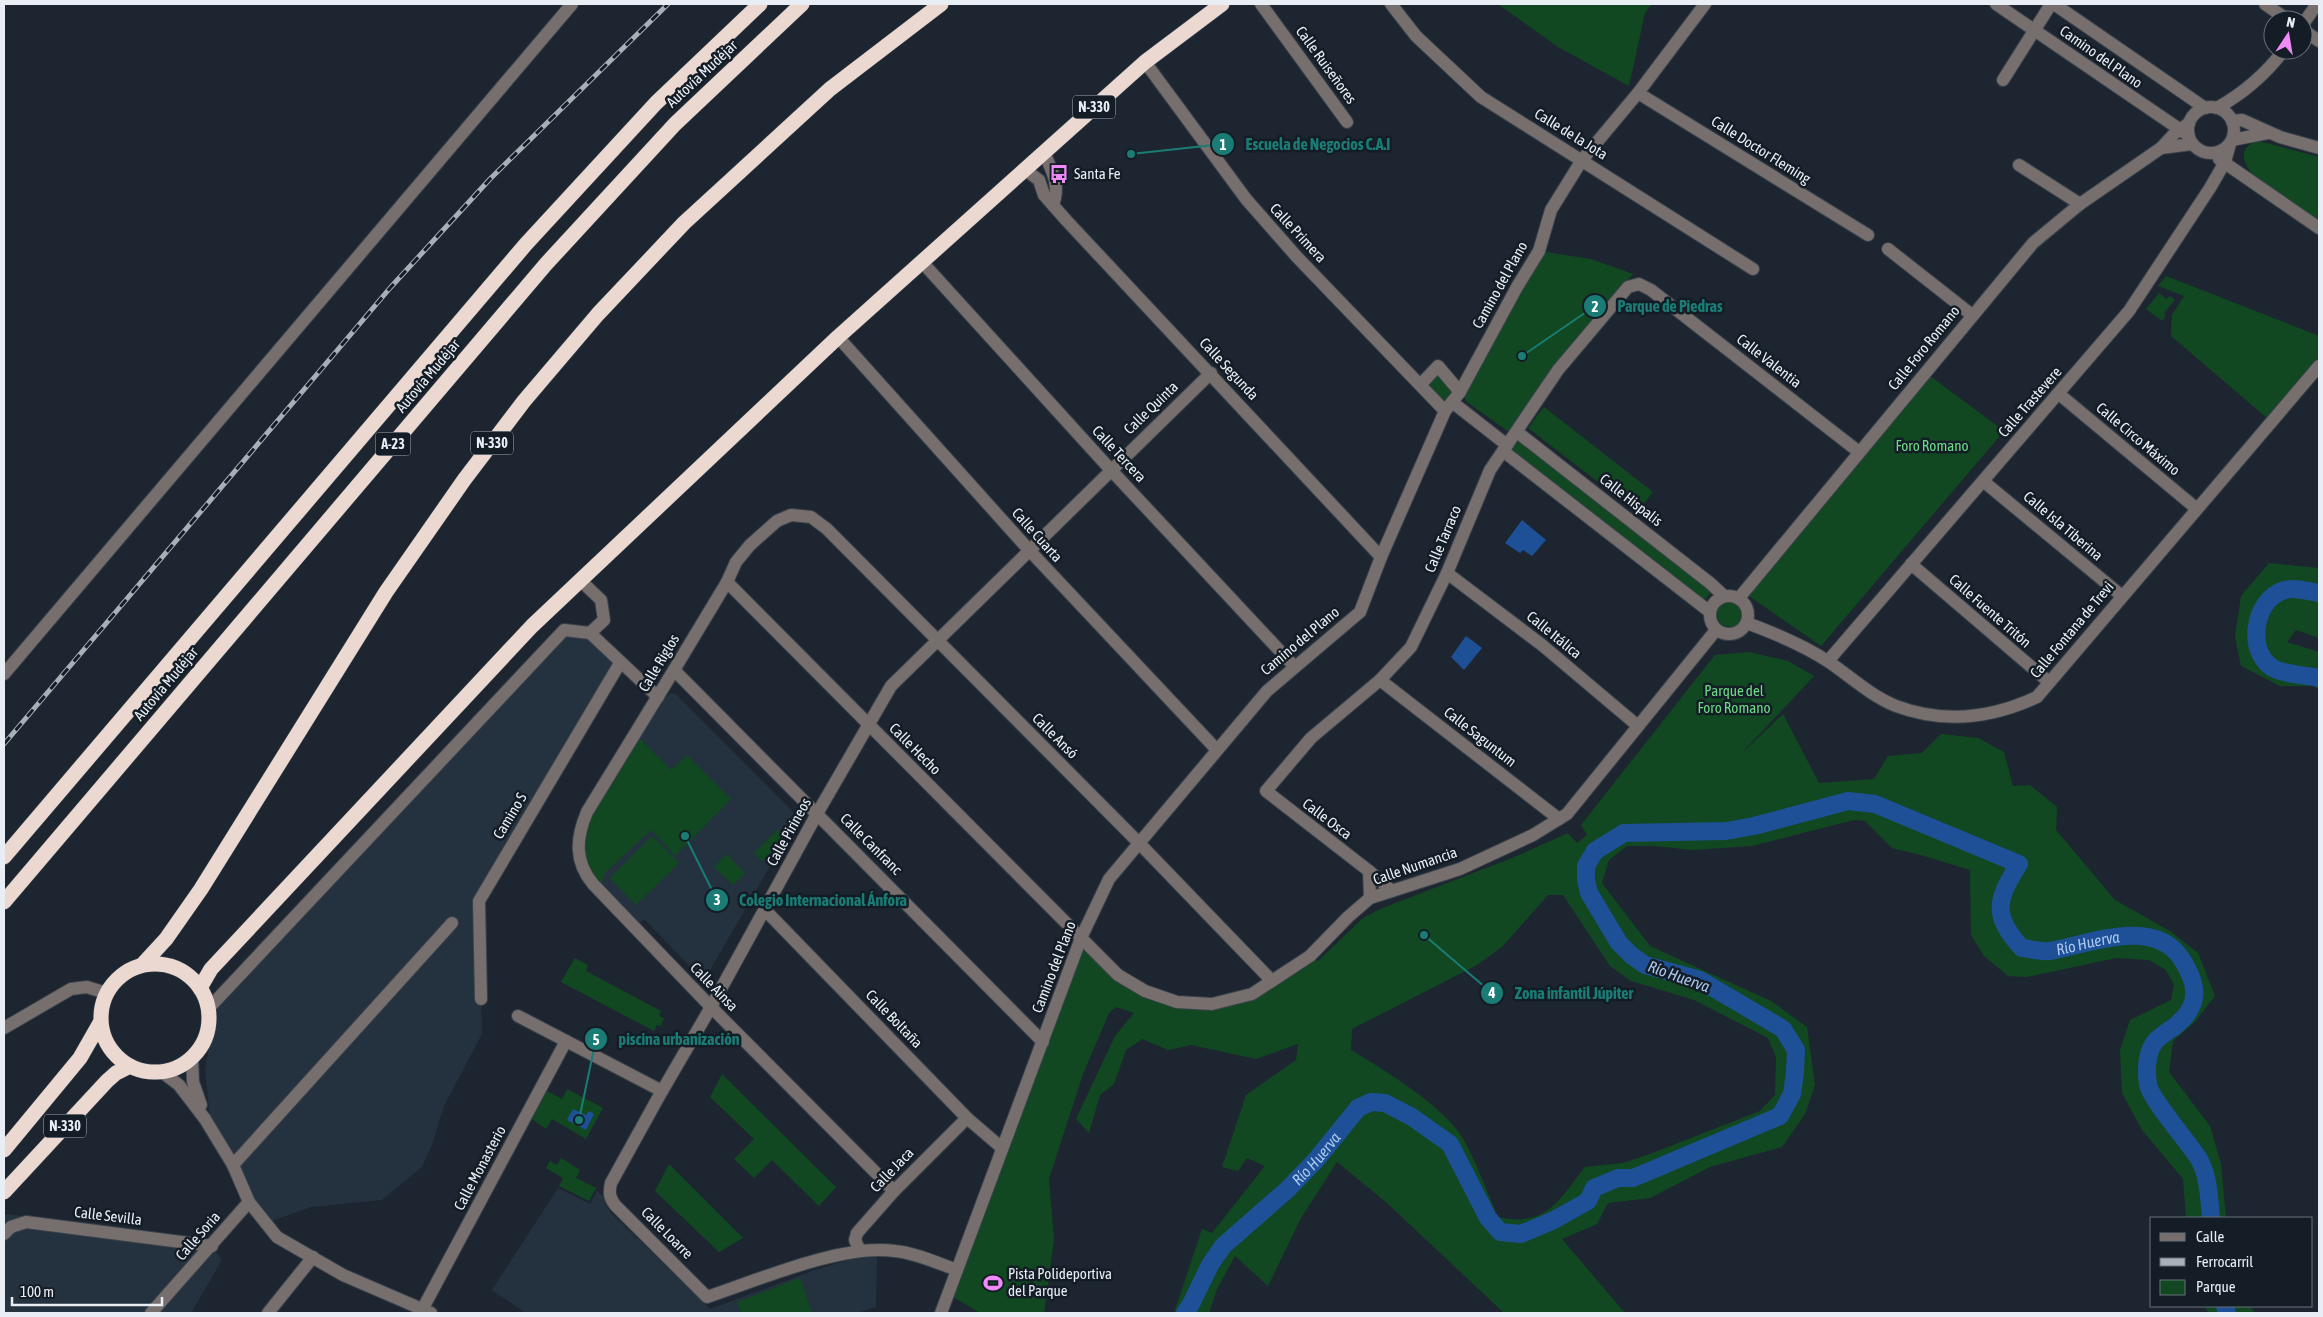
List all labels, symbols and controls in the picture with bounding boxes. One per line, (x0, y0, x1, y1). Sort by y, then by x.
north arrow (2263, 10, 2313, 60)
text: N (2285, 14, 2296, 31)
street label: Camino del Plano (2057, 22, 2146, 91)
street label: Calle Ruiseñores (1293, 23, 1360, 107)
street label: Autovía Mudéjar (663, 36, 741, 111)
road number: N-330 (1073, 95, 1115, 118)
street label: Calle de la Jota (1532, 105, 1611, 163)
street label: Calle Doctor Fleming (1709, 112, 1814, 187)
callout: Escuela de Negocios C.A.I (1211, 129, 1400, 160)
text: Escuela de Negocios C.A.I (1246, 135, 1390, 153)
text: 1 (1219, 136, 1227, 153)
bus stop icon: Santa Fe (1048, 163, 1070, 185)
place label: Santa Fe (1074, 165, 1121, 182)
street label: Calle Primera (1267, 200, 1330, 266)
street label: Camino del Plano (1469, 238, 1530, 331)
callout: Parque de Piedras (1583, 291, 1733, 322)
text: Parque de Piedras (1617, 297, 1723, 315)
text: 2 (1591, 298, 1599, 315)
street label: Calle Foro Romano (1884, 302, 1963, 393)
street label: Calle Valentia (1734, 330, 1805, 391)
street label: Calle Segunda (1196, 334, 1262, 403)
street label: Autovía Mudéjar (392, 335, 464, 416)
street label: Calle Trastevere (1995, 363, 2065, 440)
street label: Calle Quinta (1120, 378, 1181, 438)
street label: Calle Circo Máximo (2093, 399, 2184, 479)
street label: Calle Tercera (1089, 422, 1150, 485)
road number: A-23 (376, 432, 410, 456)
road number: N-330 (471, 432, 513, 454)
park label: Foro Romano (1896, 437, 1968, 454)
street label: Calle Hispalis (1597, 470, 1666, 529)
street label: Calle Isla Tiberina (2020, 488, 2106, 564)
street label: Calle Tarraco (1421, 503, 1464, 575)
street label: Calle Cuarta (1009, 504, 1066, 565)
street label: Calle Fuente Tritón (1946, 571, 2035, 651)
street label: Calle Fontana de Trevi (2026, 578, 2117, 681)
street label: Camino del Plano (1257, 603, 1342, 678)
street label: Calle Itálica (1524, 607, 1585, 662)
street label: Calle Riglos (635, 631, 682, 695)
street label: Autovía Mudéjar (130, 643, 202, 724)
park label: Parque del Foro Romano (1698, 682, 1770, 716)
street label: Calle Saguntum (1441, 703, 1520, 770)
street label: Calle Ansó (1029, 709, 1082, 762)
street label: Calle Hecho (886, 719, 945, 778)
street label: Camino S (489, 790, 530, 842)
street label: Calle Pirineos (763, 795, 814, 869)
street label: Calle Osca (1299, 795, 1355, 843)
street label: Calle Canfranc (837, 810, 906, 878)
street label: Calle Numancia (1371, 843, 1459, 888)
callout: Colegio Internacional Ánfora (704, 884, 917, 915)
text: 3 (713, 891, 721, 908)
text: Colegio Internacional Ánfora (739, 891, 907, 909)
street label: Camino del Plano (1028, 919, 1079, 1015)
water label: Río Huerva (2054, 927, 2121, 958)
water label: Río Huerva (1646, 957, 1713, 996)
street label: Calle Ainsa (687, 959, 742, 1014)
callout: Zona infantil Júpiter (1480, 978, 1643, 1009)
text: 4 (1487, 984, 1496, 1001)
text: Zona infantil Júpiter (1515, 984, 1633, 1002)
street label: Calle Boltaña (863, 986, 926, 1051)
callout: piscina urbanización (583, 1024, 749, 1055)
text: piscina urbanización (619, 1030, 740, 1048)
text: 5 (592, 1031, 600, 1048)
road number: N-330 (44, 1114, 86, 1138)
street label: Calle Monasterio (450, 1123, 509, 1213)
water label: Río Huerva (1288, 1128, 1344, 1189)
street label: Calle Jaca (867, 1144, 917, 1195)
street label: Calle Sevilla (73, 1203, 143, 1228)
street label: Calle Loarre (638, 1203, 697, 1262)
street label: Calle Soria (172, 1208, 223, 1263)
legend (2150, 1217, 2313, 1307)
text: Calle (2196, 1228, 2225, 1245)
text: Ferrocarril (2196, 1253, 2253, 1270)
place label: Pista Polideportiva del Parque (1008, 1265, 1112, 1299)
sports icon: Pista Polideportiva del Parque (982, 1272, 1004, 1294)
scale bar (12, 1274, 162, 1306)
text: Parque (2196, 1278, 2236, 1295)
text: 100 m (20, 1283, 54, 1300)

